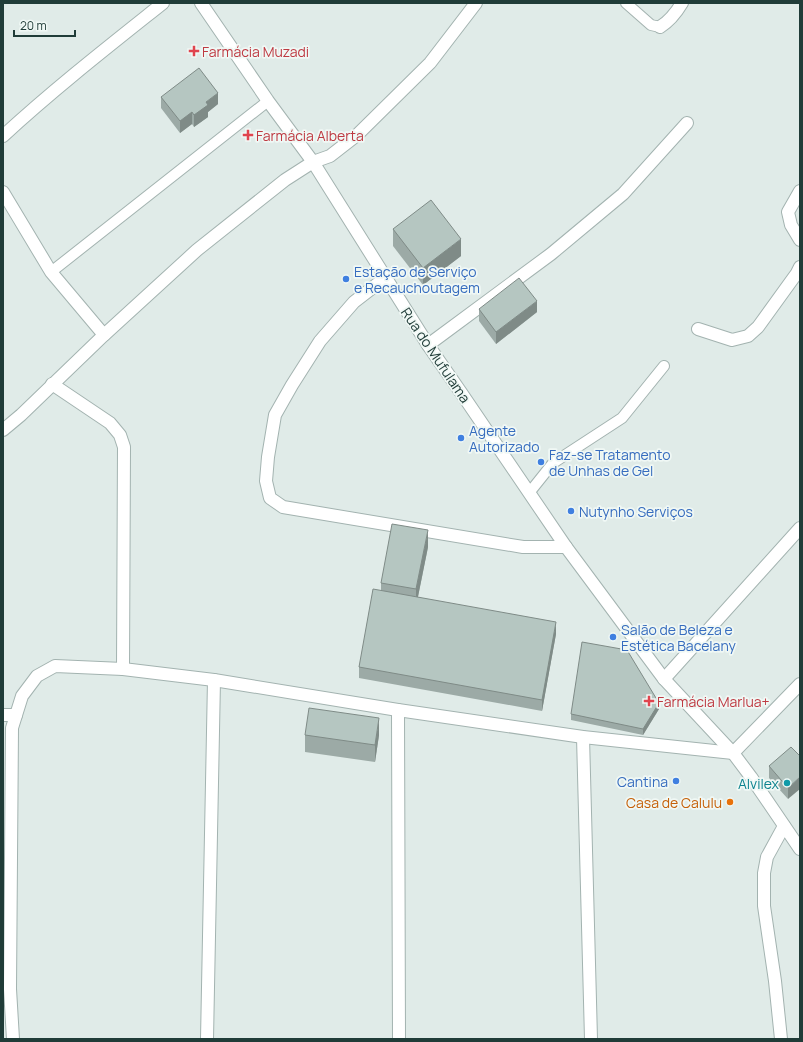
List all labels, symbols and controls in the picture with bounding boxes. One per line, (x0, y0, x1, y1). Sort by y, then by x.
scale bar (14, 12, 75, 38)
text: 20 m (20, 17, 47, 34)
place label: Farmácia Muzadi (202, 42, 309, 61)
marker: Farmácia Muzadi (189, 46, 199, 56)
place label: Farmácia Alberta (256, 126, 364, 145)
marker: Farmácia Alberta (243, 130, 253, 140)
place label: Estação de Serviço e Recauchoutagem (354, 262, 480, 297)
marker: Estação de Serviço e Recauchoutagem (341, 274, 351, 284)
street label: Rua do Mufulama (397, 304, 475, 406)
place label: Agente Autorizado (469, 421, 539, 456)
marker: Agente Autorizado (456, 433, 466, 443)
place label: Faz-se Tratamento de Unhas de Gel (549, 445, 670, 480)
marker: Faz-se Tratamento de Unhas de Gel (536, 457, 546, 467)
place label: Nutynho Serviços (579, 502, 693, 521)
marker: Nutynho Serviços (566, 506, 576, 516)
place label: Salão de Beleza e Estética Bacelany (621, 620, 736, 655)
marker: Salão de Beleza e Estética Bacelany (608, 632, 618, 642)
place label: Farmácia Marlua+ (657, 692, 770, 711)
marker: Farmácia Marlua+ (644, 696, 654, 706)
place label: Cantina (617, 772, 668, 791)
place label: Alvilex (738, 774, 780, 793)
marker: Cantina (671, 776, 681, 786)
marker: Alvilex (782, 778, 792, 788)
place label: Casa de Calulu (626, 793, 722, 812)
marker: Casa de Calulu (725, 797, 735, 807)

